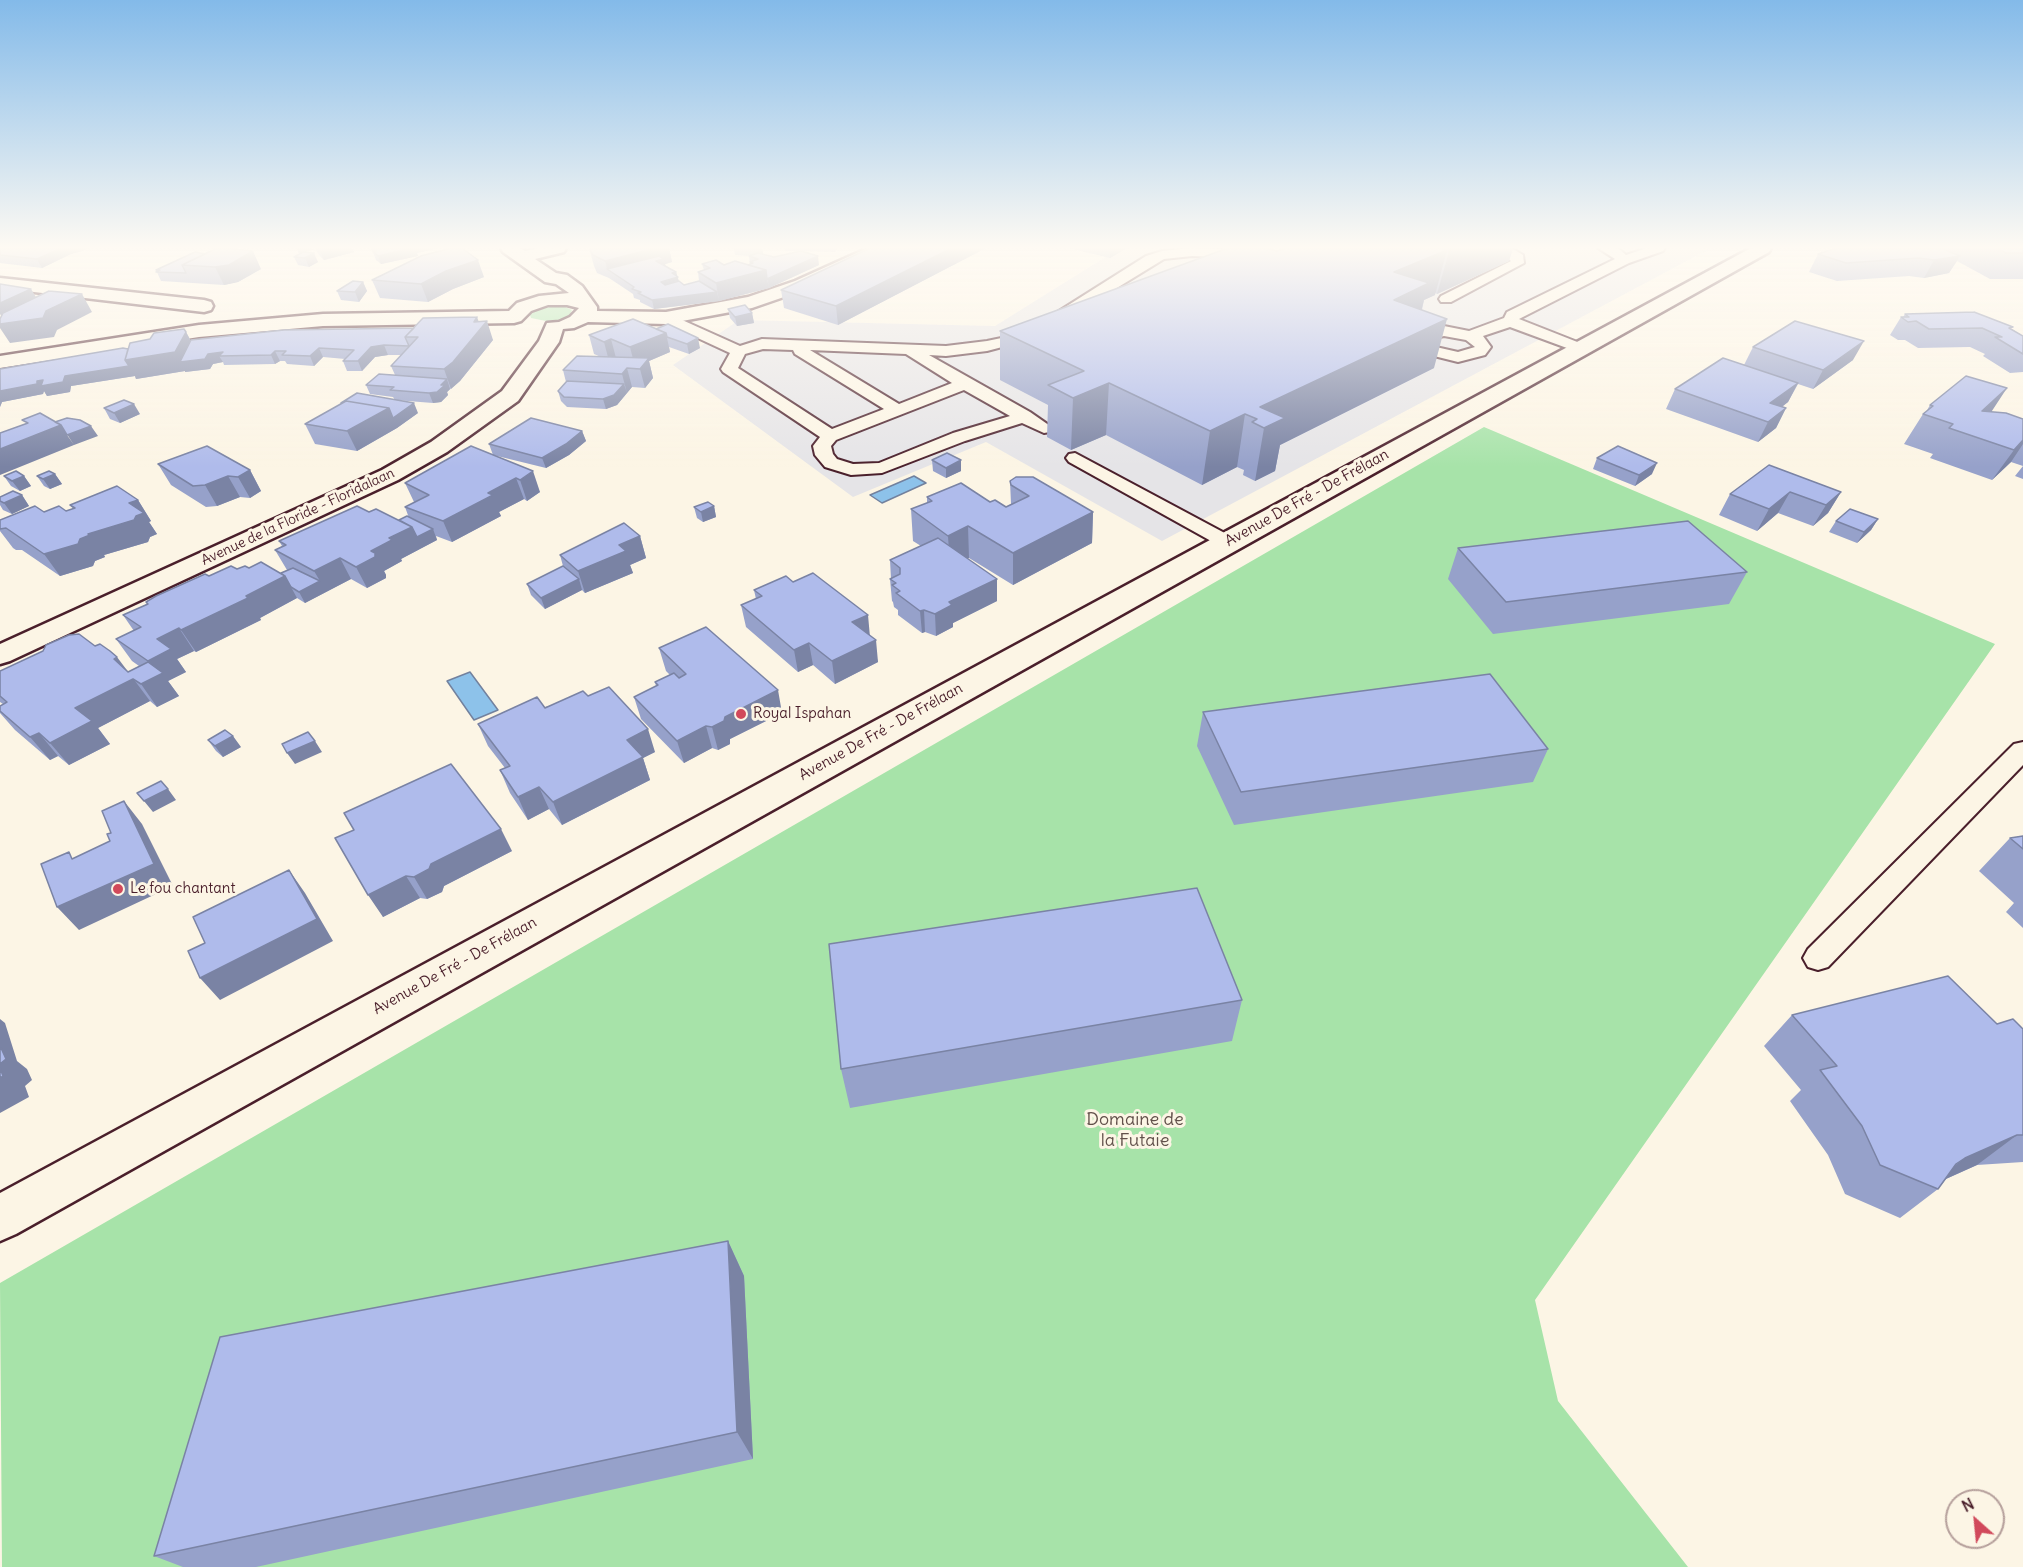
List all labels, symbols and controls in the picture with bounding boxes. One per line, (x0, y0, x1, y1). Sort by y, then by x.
street label: Avenue De Fré - De Frélaan (1222, 445, 1392, 551)
street label: Avenue de la Floride - Floridalaan (199, 465, 397, 569)
street label: Avenue De Fré - De Frélaan (796, 679, 966, 785)
place label: Royal Ispahan (753, 705, 851, 723)
marker: Royal Ispahan (734, 707, 748, 721)
place label: Le fou chantant (130, 880, 235, 898)
marker: Le fou chantant (111, 882, 125, 896)
street label: Avenue De Fré - De Frélaan (370, 913, 540, 1019)
park label: Domaine de la Futaie (1086, 1109, 1184, 1152)
north arrow (1945, 1489, 2005, 1549)
text: N (1958, 1493, 1977, 1516)

